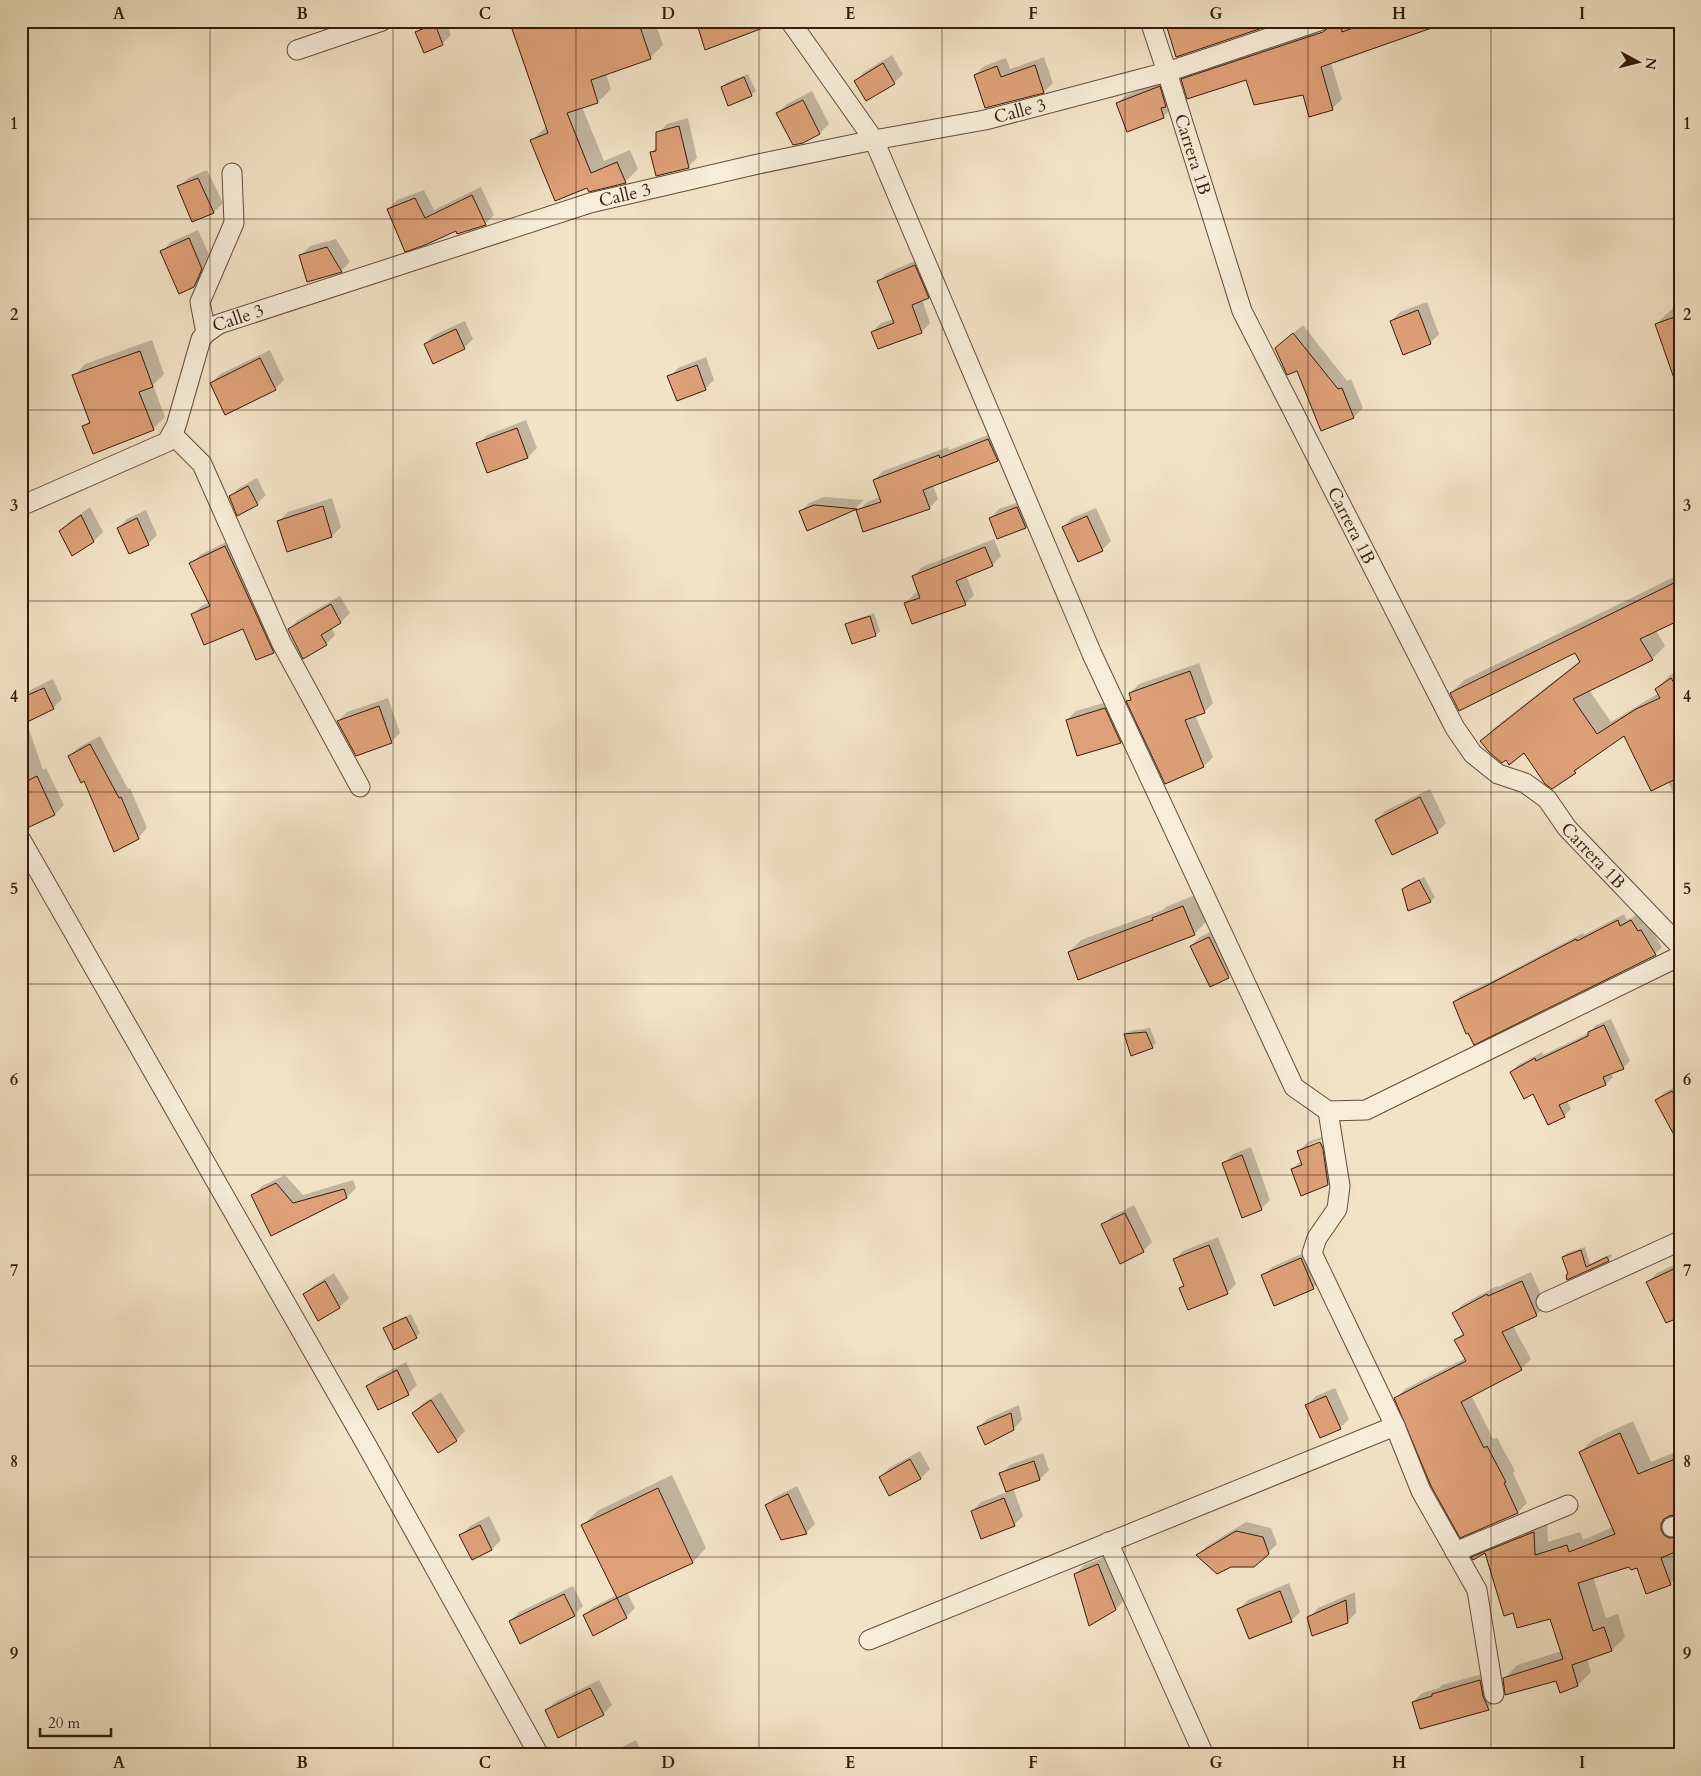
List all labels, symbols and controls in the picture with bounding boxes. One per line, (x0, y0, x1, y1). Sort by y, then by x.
text: A (113, 3, 125, 25)
text: B (296, 3, 308, 25)
text: C (479, 3, 491, 25)
text: D (661, 3, 675, 25)
text: E (845, 3, 855, 25)
text: F (1028, 3, 1038, 25)
text: G (1209, 3, 1223, 25)
text: H (1392, 3, 1406, 25)
text: I (1579, 3, 1585, 25)
north arrow (1614, 38, 1664, 88)
text: N (1640, 56, 1661, 71)
street label: Calle 3 (991, 92, 1049, 130)
street label: Carrera 1B (1168, 111, 1217, 198)
text: 1 (10, 113, 18, 135)
text: 1 (1683, 113, 1691, 135)
street label: Calle 3 (596, 177, 654, 214)
street label: Calle 3 (209, 298, 267, 338)
text: 2 (10, 304, 18, 326)
text: 2 (1683, 304, 1691, 326)
street label: Carrera 1B (1321, 483, 1381, 569)
text: 3 (10, 495, 18, 517)
text: 3 (1683, 495, 1691, 517)
text: 4 (10, 686, 18, 708)
text: 4 (1683, 686, 1691, 708)
street label: Carrera 1B (1555, 817, 1631, 895)
text: 5 (10, 878, 18, 900)
text: 5 (1683, 878, 1691, 900)
text: 6 (10, 1069, 18, 1091)
text: 6 (1683, 1069, 1691, 1091)
text: 7 (10, 1260, 18, 1282)
text: 7 (1683, 1260, 1691, 1282)
text: 8 (10, 1451, 18, 1473)
text: 8 (1683, 1451, 1691, 1473)
text: 9 (10, 1643, 18, 1665)
text: 9 (1683, 1643, 1691, 1665)
scale bar (40, 1706, 111, 1738)
text: 20 m (48, 1713, 80, 1733)
text: A (113, 1752, 125, 1774)
text: B (296, 1752, 308, 1774)
text: C (479, 1752, 491, 1774)
text: D (661, 1752, 675, 1774)
text: E (845, 1752, 855, 1774)
text: F (1028, 1752, 1038, 1774)
text: G (1209, 1752, 1223, 1774)
text: H (1392, 1752, 1406, 1774)
text: I (1579, 1752, 1585, 1774)

